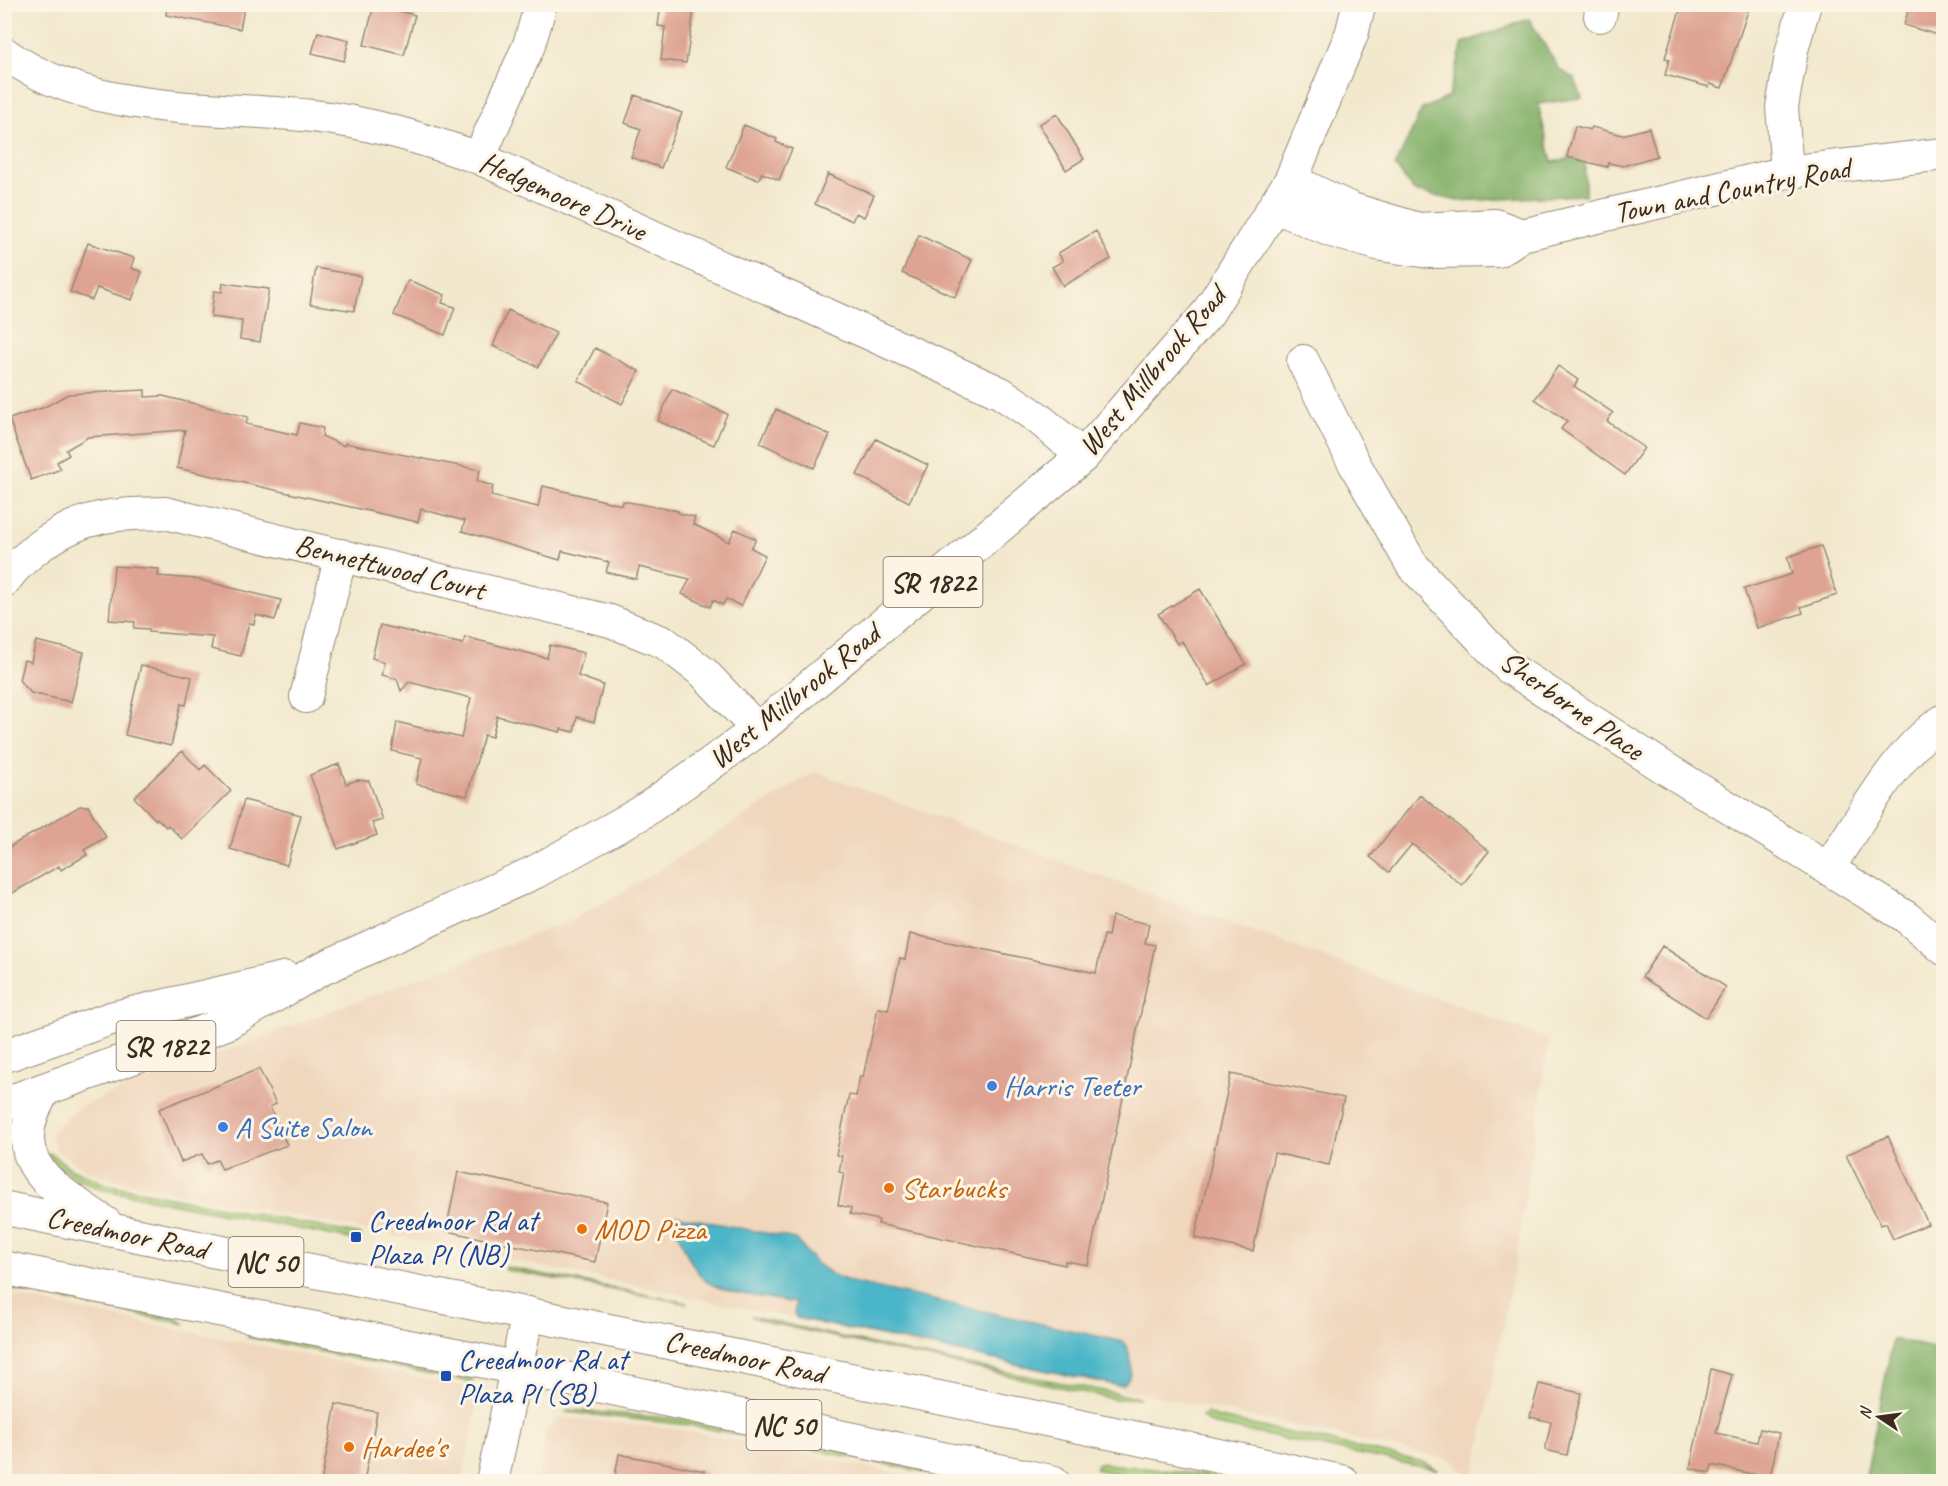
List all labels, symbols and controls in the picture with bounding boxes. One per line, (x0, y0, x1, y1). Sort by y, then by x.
street label: Hedgemoore Drive (474, 142, 654, 250)
street label: Town and Country Road (1611, 148, 1858, 232)
street label: West Millbrook Road (1070, 275, 1237, 464)
street label: Bennettwood Court (291, 525, 492, 610)
road number: SR 1822 (884, 557, 982, 607)
street label: West Millbrook Road (700, 612, 891, 777)
street label: Sherborne Place (1493, 642, 1653, 770)
road number: SR 1822 (116, 1021, 216, 1071)
place label: Harris Teeter (1004, 1067, 1143, 1105)
marker: Harris Teeter (985, 1079, 999, 1093)
place label: A Suite Salon (235, 1108, 373, 1146)
marker: A Suite Salon (216, 1120, 230, 1134)
place label: Starbucks (901, 1169, 1009, 1207)
marker: Starbucks (882, 1181, 896, 1195)
street label: Creedmoor Road (43, 1197, 215, 1269)
place label: Creedmoor Rd at Plaza Pl (NB) (368, 1201, 541, 1273)
place label: MOD Pizza (594, 1210, 708, 1248)
marker: MOD Pizza (575, 1222, 589, 1236)
marker: Creedmoor Rd at Plaza Pl (NB) (349, 1230, 363, 1244)
road number: NC 50 (228, 1237, 304, 1287)
street label: Creedmoor Road (661, 1321, 833, 1393)
place label: Creedmoor Rd at Plaza Pl (SB) (458, 1340, 631, 1412)
marker: Creedmoor Rd at Plaza Pl (SB) (439, 1369, 453, 1383)
north arrow (1849, 1387, 1909, 1447)
road number: NC 50 (746, 1400, 822, 1450)
text: N (1855, 1404, 1877, 1421)
place label: Hardee's (361, 1428, 450, 1466)
marker: Hardee's (342, 1440, 356, 1454)

